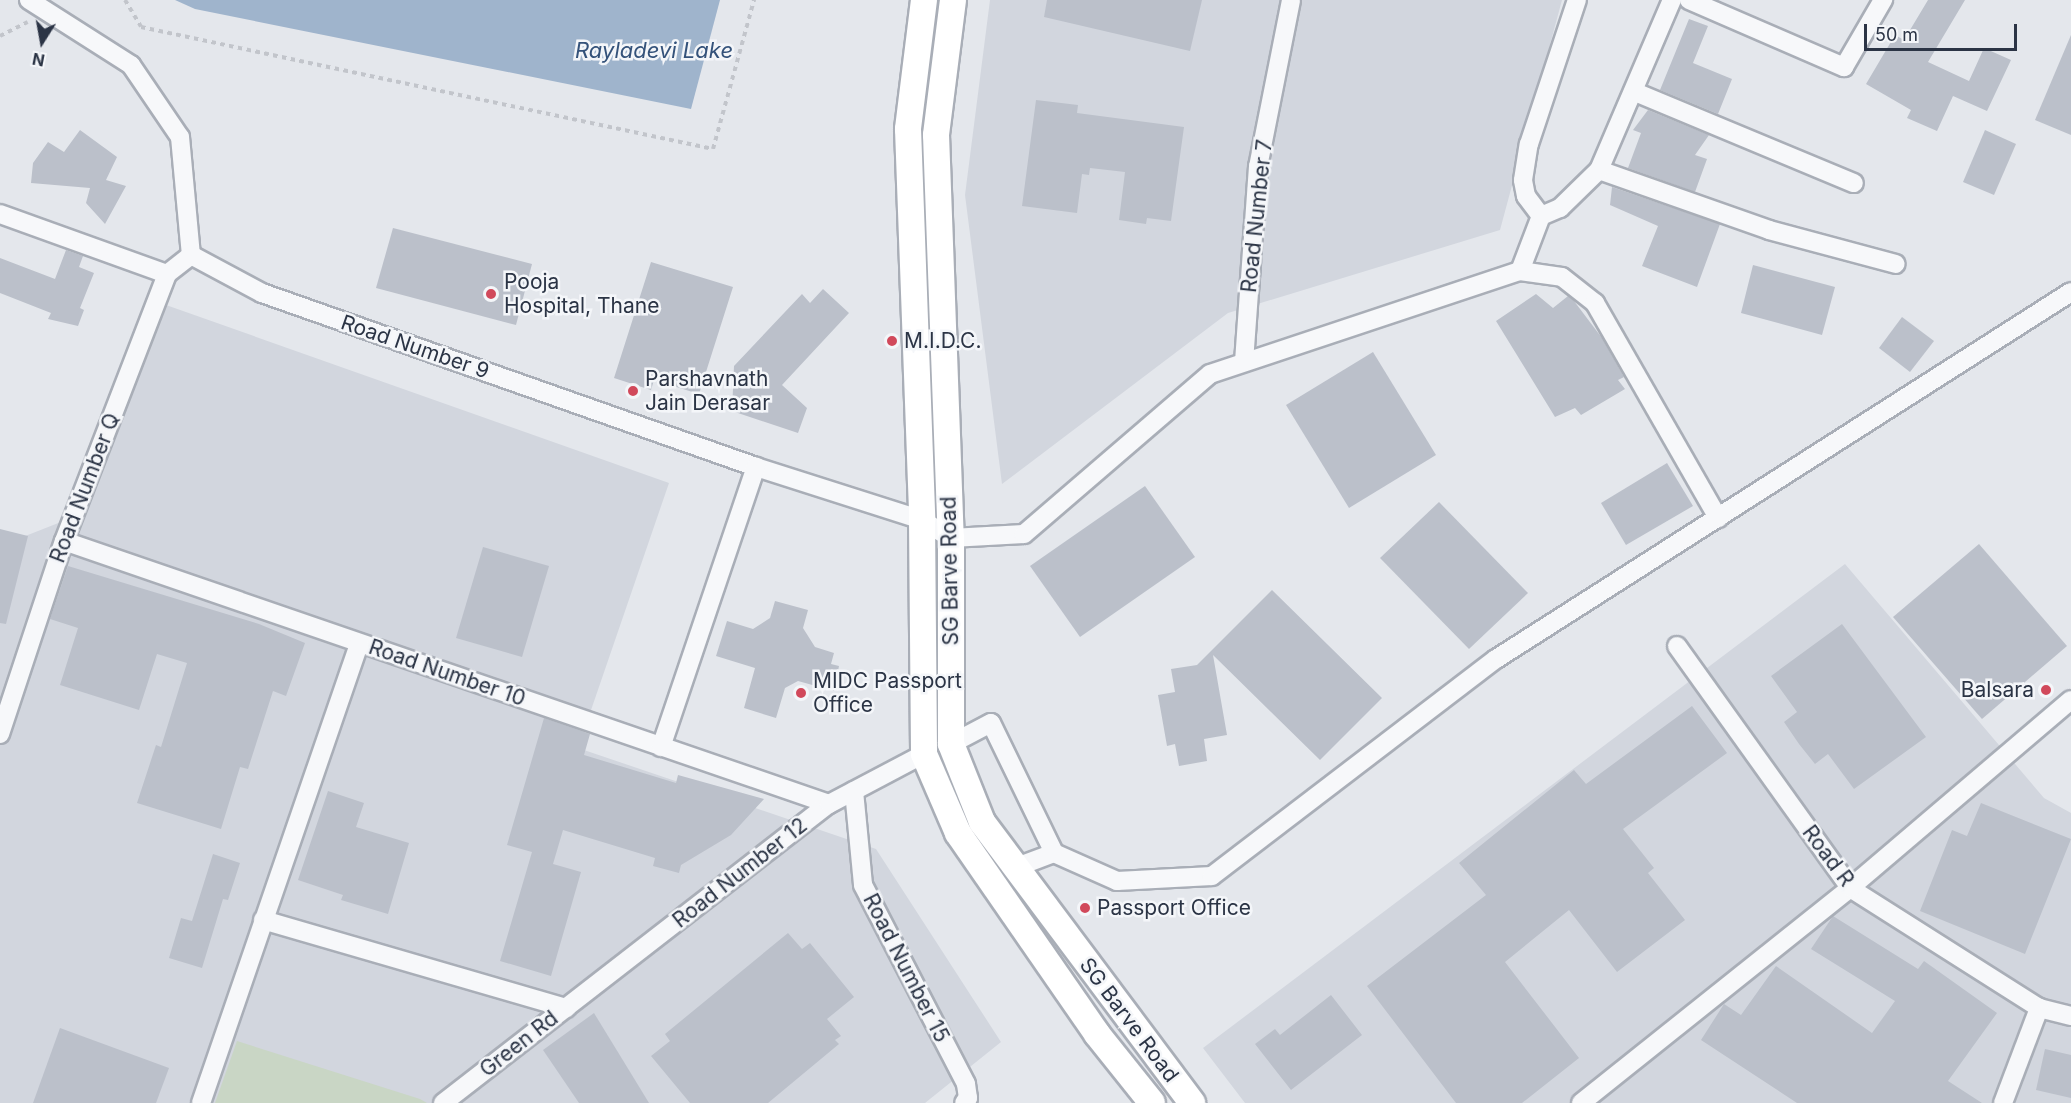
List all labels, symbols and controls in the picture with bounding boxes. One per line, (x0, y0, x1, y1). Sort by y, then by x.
north arrow (12, 12, 72, 72)
scale bar (1867, 12, 2020, 50)
text: 50 m (1875, 24, 1918, 45)
water label: Rayladevi Lake (575, 38, 733, 64)
text: N (31, 49, 46, 71)
street label: Road Number 7 (1236, 138, 1278, 294)
place label: Pooja Hospital, Thane (504, 269, 659, 319)
marker: Pooja Hospital, Thane (482, 285, 500, 303)
street label: Road Number 9 (338, 310, 492, 384)
place label: M.I.D.C. (904, 328, 981, 354)
marker: M.I.D.C. (885, 334, 899, 348)
place label: Parshavnath Jain Derasar (645, 366, 770, 416)
marker: Parshavnath Jain Derasar (626, 384, 640, 398)
street label: Road Number Q (45, 410, 125, 566)
street label: SG Barve Road (936, 496, 964, 646)
street label: Road Number 10 (365, 634, 529, 712)
place label: MIDC Passport Office (813, 668, 962, 718)
place label: Balsara (1961, 677, 2034, 703)
marker: Balsara (2039, 683, 2053, 697)
marker: MIDC Passport Office (794, 686, 808, 700)
street label: Road Number 12 (668, 813, 812, 933)
street label: Road R (1797, 820, 1859, 892)
street label: Road Number 15 (858, 889, 954, 1047)
place label: Passport Office (1097, 895, 1251, 921)
marker: Passport Office (1078, 901, 1092, 915)
street label: SG Barve Road (1074, 953, 1184, 1087)
street label: Green Rd (475, 1006, 563, 1082)

